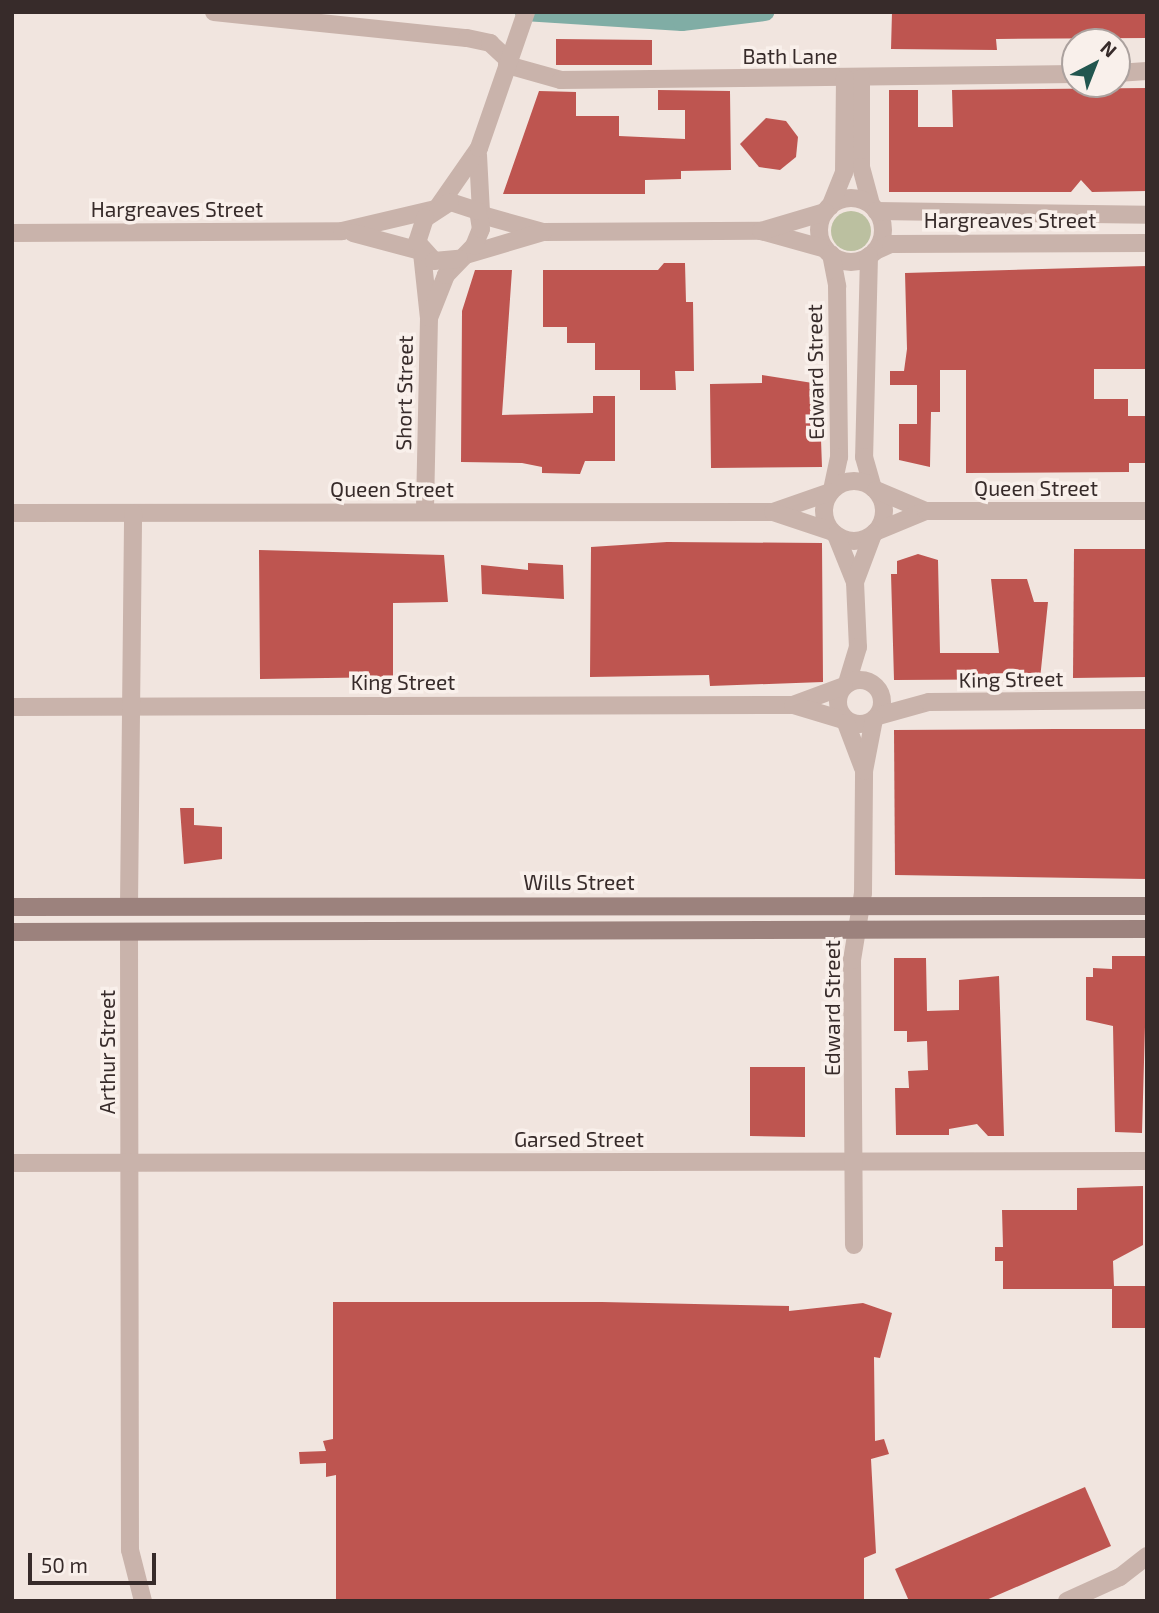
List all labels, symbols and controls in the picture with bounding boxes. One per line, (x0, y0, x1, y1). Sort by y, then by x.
north arrow (1061, 28, 1131, 98)
text: N (1096, 35, 1122, 62)
street label: Bath Lane (742, 43, 838, 69)
street label: Hargreaves Street (91, 196, 263, 222)
street label: Hargreaves Street (924, 207, 1096, 233)
street label: Edward Street (801, 304, 829, 440)
street label: Short Street (390, 335, 418, 451)
street label: Queen Street (974, 475, 1098, 501)
street label: Queen Street (330, 476, 454, 502)
street label: King Street (958, 665, 1064, 693)
street label: King Street (351, 669, 455, 695)
street label: Wills Street (523, 869, 635, 895)
street label: Edward Street (819, 940, 845, 1076)
street label: Arthur Street (94, 989, 120, 1115)
street label: Garsed Street (514, 1126, 644, 1152)
scale bar (32, 1540, 159, 1584)
text: 50 m (41, 1552, 88, 1577)

